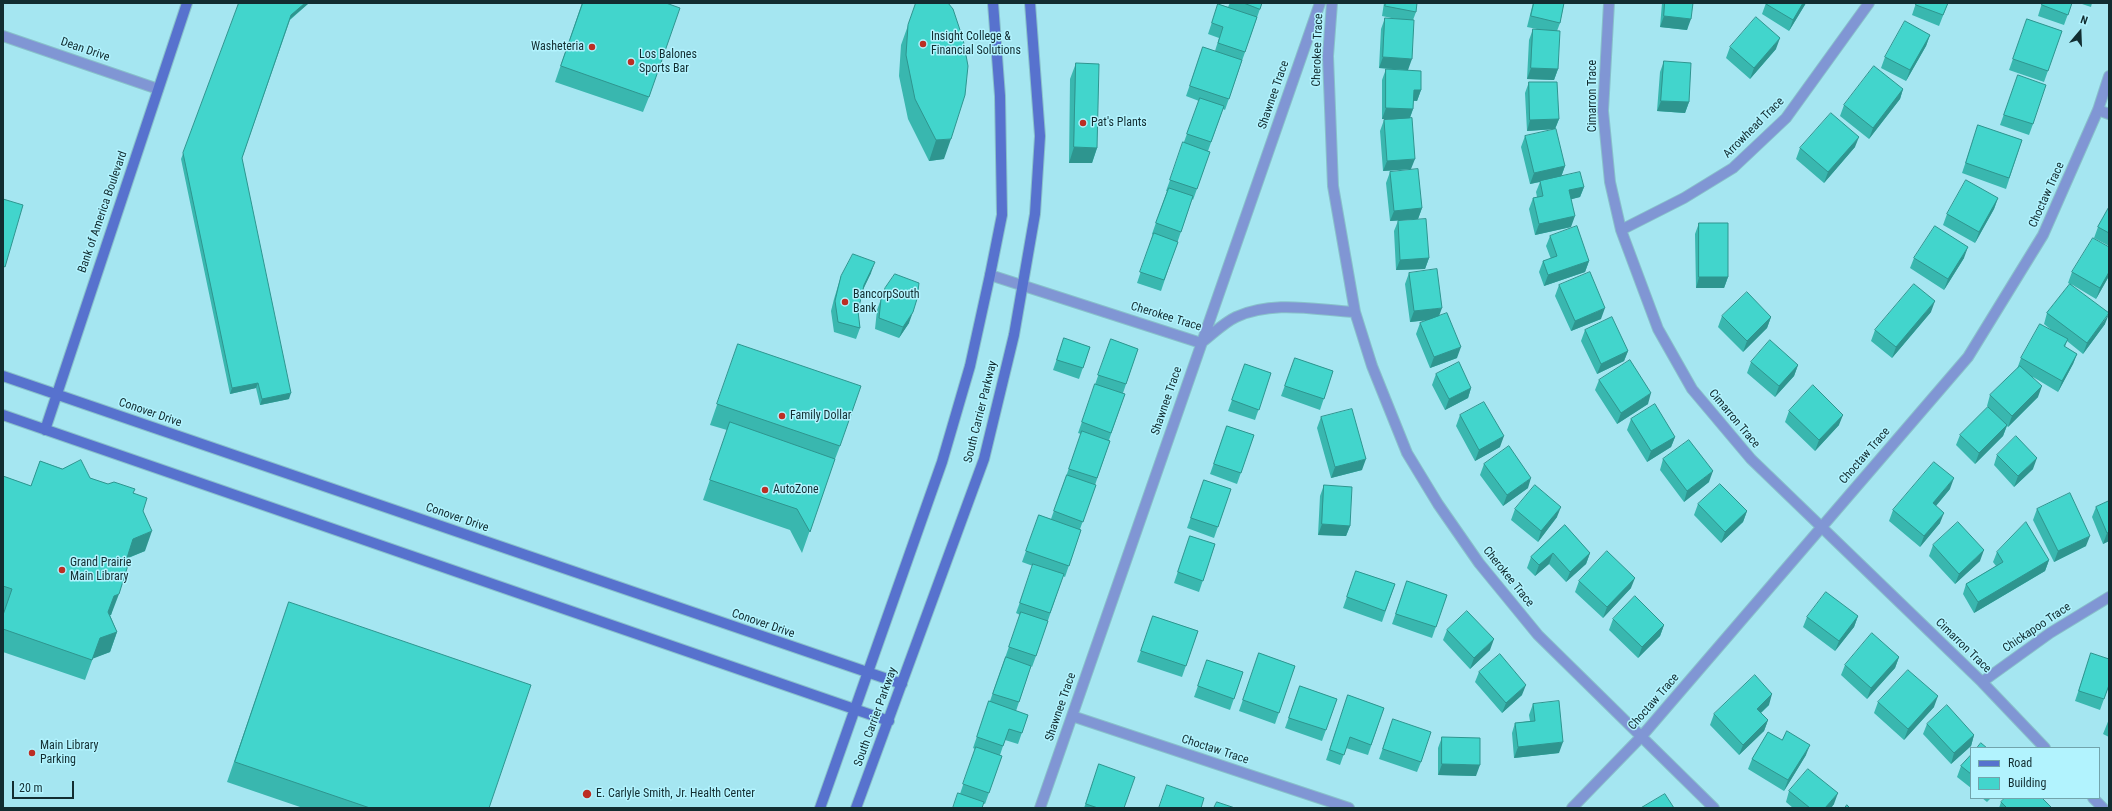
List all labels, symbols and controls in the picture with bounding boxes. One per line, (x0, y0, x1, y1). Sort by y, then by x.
north arrow (2060, 12, 2100, 52)
street label: Cherokee Trace (1310, 13, 1326, 87)
text: N (2079, 13, 2089, 27)
place label: Insight College & Financial Solutions (931, 30, 1021, 58)
street label: Dean Drive (59, 35, 111, 65)
marker: Insight College & Financial Solutions (918, 39, 928, 49)
place label: Washeteria (531, 40, 584, 54)
marker: Washeteria (587, 42, 597, 52)
place label: Los Balones Sports Bar (639, 48, 697, 76)
marker: Los Balones Sports Bar (626, 57, 636, 67)
street label: Shawnee Trace (1256, 59, 1292, 131)
street label: Cimarron Trace (1586, 60, 1600, 132)
street label: Arrowhead Trace (1721, 95, 1787, 161)
place label: Pat's Plants (1091, 116, 1147, 130)
marker: Pat's Plants (1078, 118, 1088, 128)
street label: Bank of America Boulevard (75, 149, 131, 275)
street label: Choctaw Trace (2026, 160, 2068, 230)
place label: BancorpSouth Bank (853, 288, 920, 316)
marker: BancorpSouth Bank (840, 297, 850, 307)
street label: Cherokee Trace (1129, 299, 1203, 335)
street label: South Carrier Parkway (961, 359, 1001, 465)
street label: Shawnee Trace (1149, 365, 1185, 437)
street label: Cimarron Trace (1705, 387, 1763, 451)
street label: Conover Drive (117, 396, 183, 430)
place label: Family Dollar (790, 409, 851, 423)
marker: Family Dollar (777, 411, 787, 421)
street label: Choctaw Trace (1837, 425, 1893, 487)
place label: AutoZone (773, 483, 819, 497)
marker: AutoZone (760, 485, 770, 495)
street label: Conover Drive (424, 501, 490, 535)
street label: Cherokee Trace (1479, 544, 1537, 610)
place label: Grand Prairie Main Library (70, 556, 131, 584)
marker: Grand Prairie Main Library (57, 565, 67, 575)
street label: Chickapoo Trace (2000, 600, 2074, 656)
street label: Conover Drive (730, 607, 796, 641)
street label: Cimarron Trace (1932, 616, 1994, 676)
street label: South Carrier Parkway (851, 665, 901, 769)
street label: Shawnee Trace (1043, 671, 1079, 743)
street label: Choctaw Trace (1626, 671, 1682, 733)
street label: Choctaw Trace (1179, 732, 1251, 768)
place label: Main Library Parking (40, 739, 98, 767)
legend (1970, 747, 2100, 799)
marker: Main Library Parking (27, 748, 37, 758)
text: Road (2008, 756, 2032, 770)
scale bar (14, 773, 76, 799)
text: Building (2008, 776, 2046, 790)
text: 20 m (19, 781, 43, 795)
place label: E. Carlyle Smith, Jr. Health Center (596, 787, 755, 801)
marker: E. Carlyle Smith, Jr. Health Center (581, 788, 593, 800)

